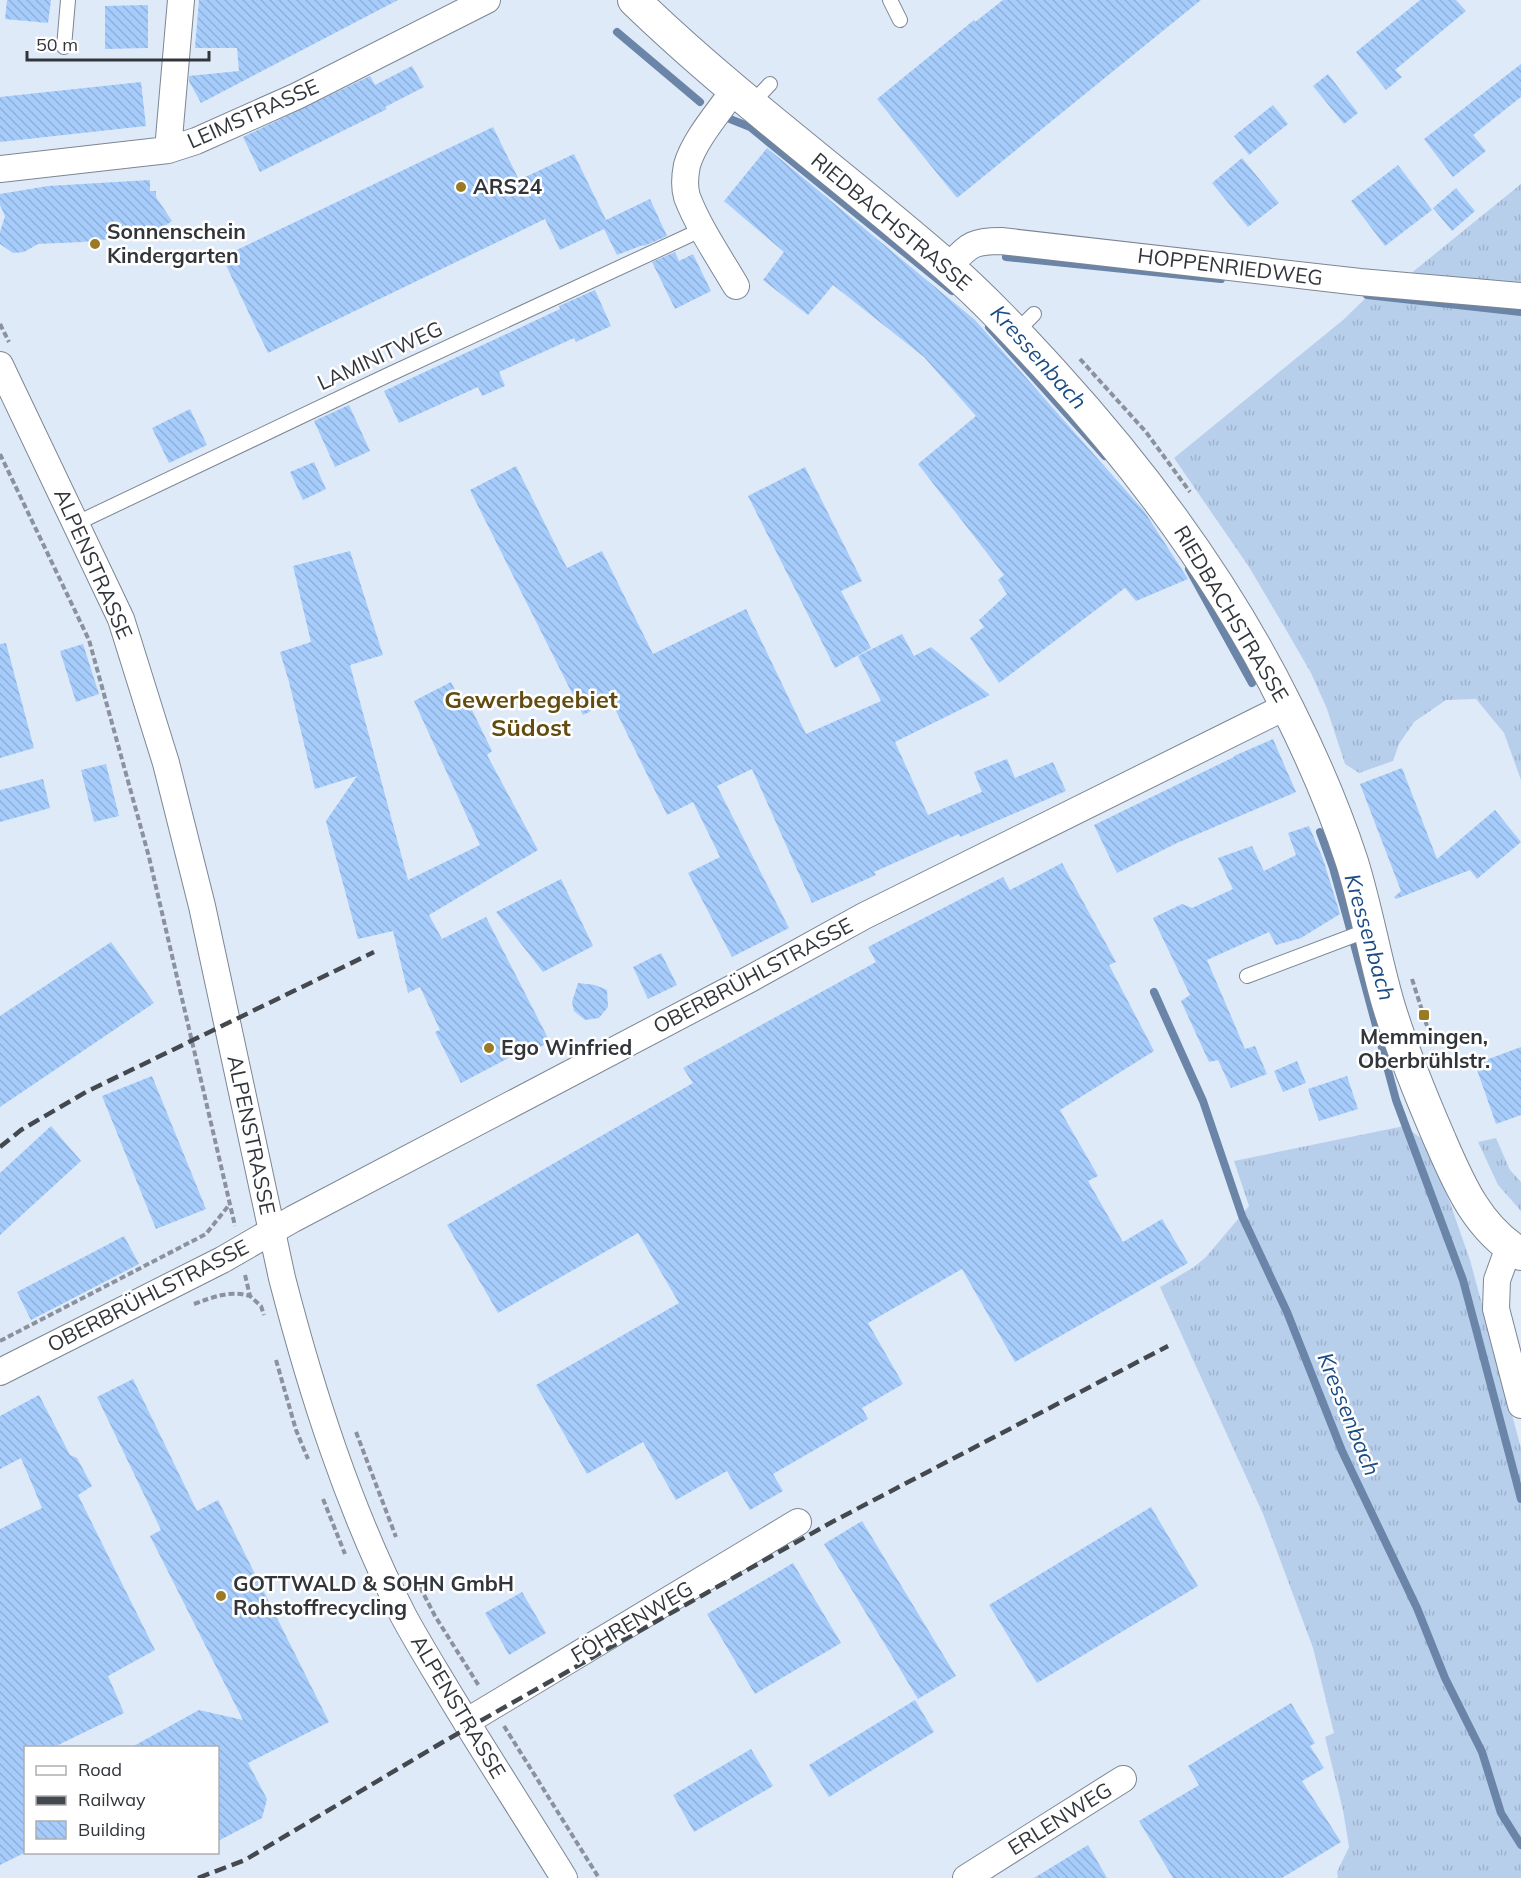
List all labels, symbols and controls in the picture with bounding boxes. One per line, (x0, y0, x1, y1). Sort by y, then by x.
scale bar (27, 24, 208, 62)
text: 50 m (36, 33, 78, 56)
street label: LEIMSTRASSE (183, 73, 322, 154)
street label: RIEDBACHSTRASSE (806, 147, 977, 296)
place label: ARS24 (473, 173, 543, 199)
marker: ARS24 (454, 180, 468, 194)
place label: Sonnenschein Kindergarten (107, 218, 246, 268)
marker: Sonnenschein Kindergarten (88, 237, 102, 251)
street label: HOPPENRIEDWEG (1136, 242, 1324, 290)
water label: Kressenbach (985, 299, 1093, 415)
street label: LAMINITWEG (313, 315, 446, 395)
street label: ALPENSTRASSE (49, 484, 139, 643)
street label: RIEDBACHSTRASSE (1169, 521, 1295, 706)
district label: Gewerbegebiet Südost (444, 684, 618, 742)
water label: Kressenbach (1339, 870, 1401, 1004)
street label: OBERBRÜHLSTRASSE (648, 911, 857, 1039)
marker: Memmingen, Oberbrühlstr. (1417, 1008, 1431, 1022)
place label: Memmingen, Oberbrühlstr. (1358, 1023, 1490, 1073)
place label: Ego Winfried (501, 1034, 632, 1060)
marker: Ego Winfried (482, 1041, 496, 1055)
street label: ALPENSTRASSE (222, 1053, 282, 1217)
street label: OBERBRÜHLSTRASSE (43, 1233, 252, 1357)
water label: Kressenbach (1312, 1348, 1386, 1480)
place label: GOTTWALD & SOHN GmbH Rohstoffrecycling (233, 1570, 514, 1620)
street label: FÖHRENWEG (566, 1575, 697, 1668)
marker: GOTTWALD & SOHN GmbH Rohstoffrecycling (214, 1589, 228, 1603)
street label: ALPENSTRASSE (406, 1630, 512, 1783)
legend (24, 1746, 219, 1854)
text: Road (78, 1758, 122, 1781)
street label: ERLENWEG (1003, 1776, 1116, 1860)
text: Railway (78, 1788, 146, 1811)
text: Building (78, 1818, 146, 1841)

